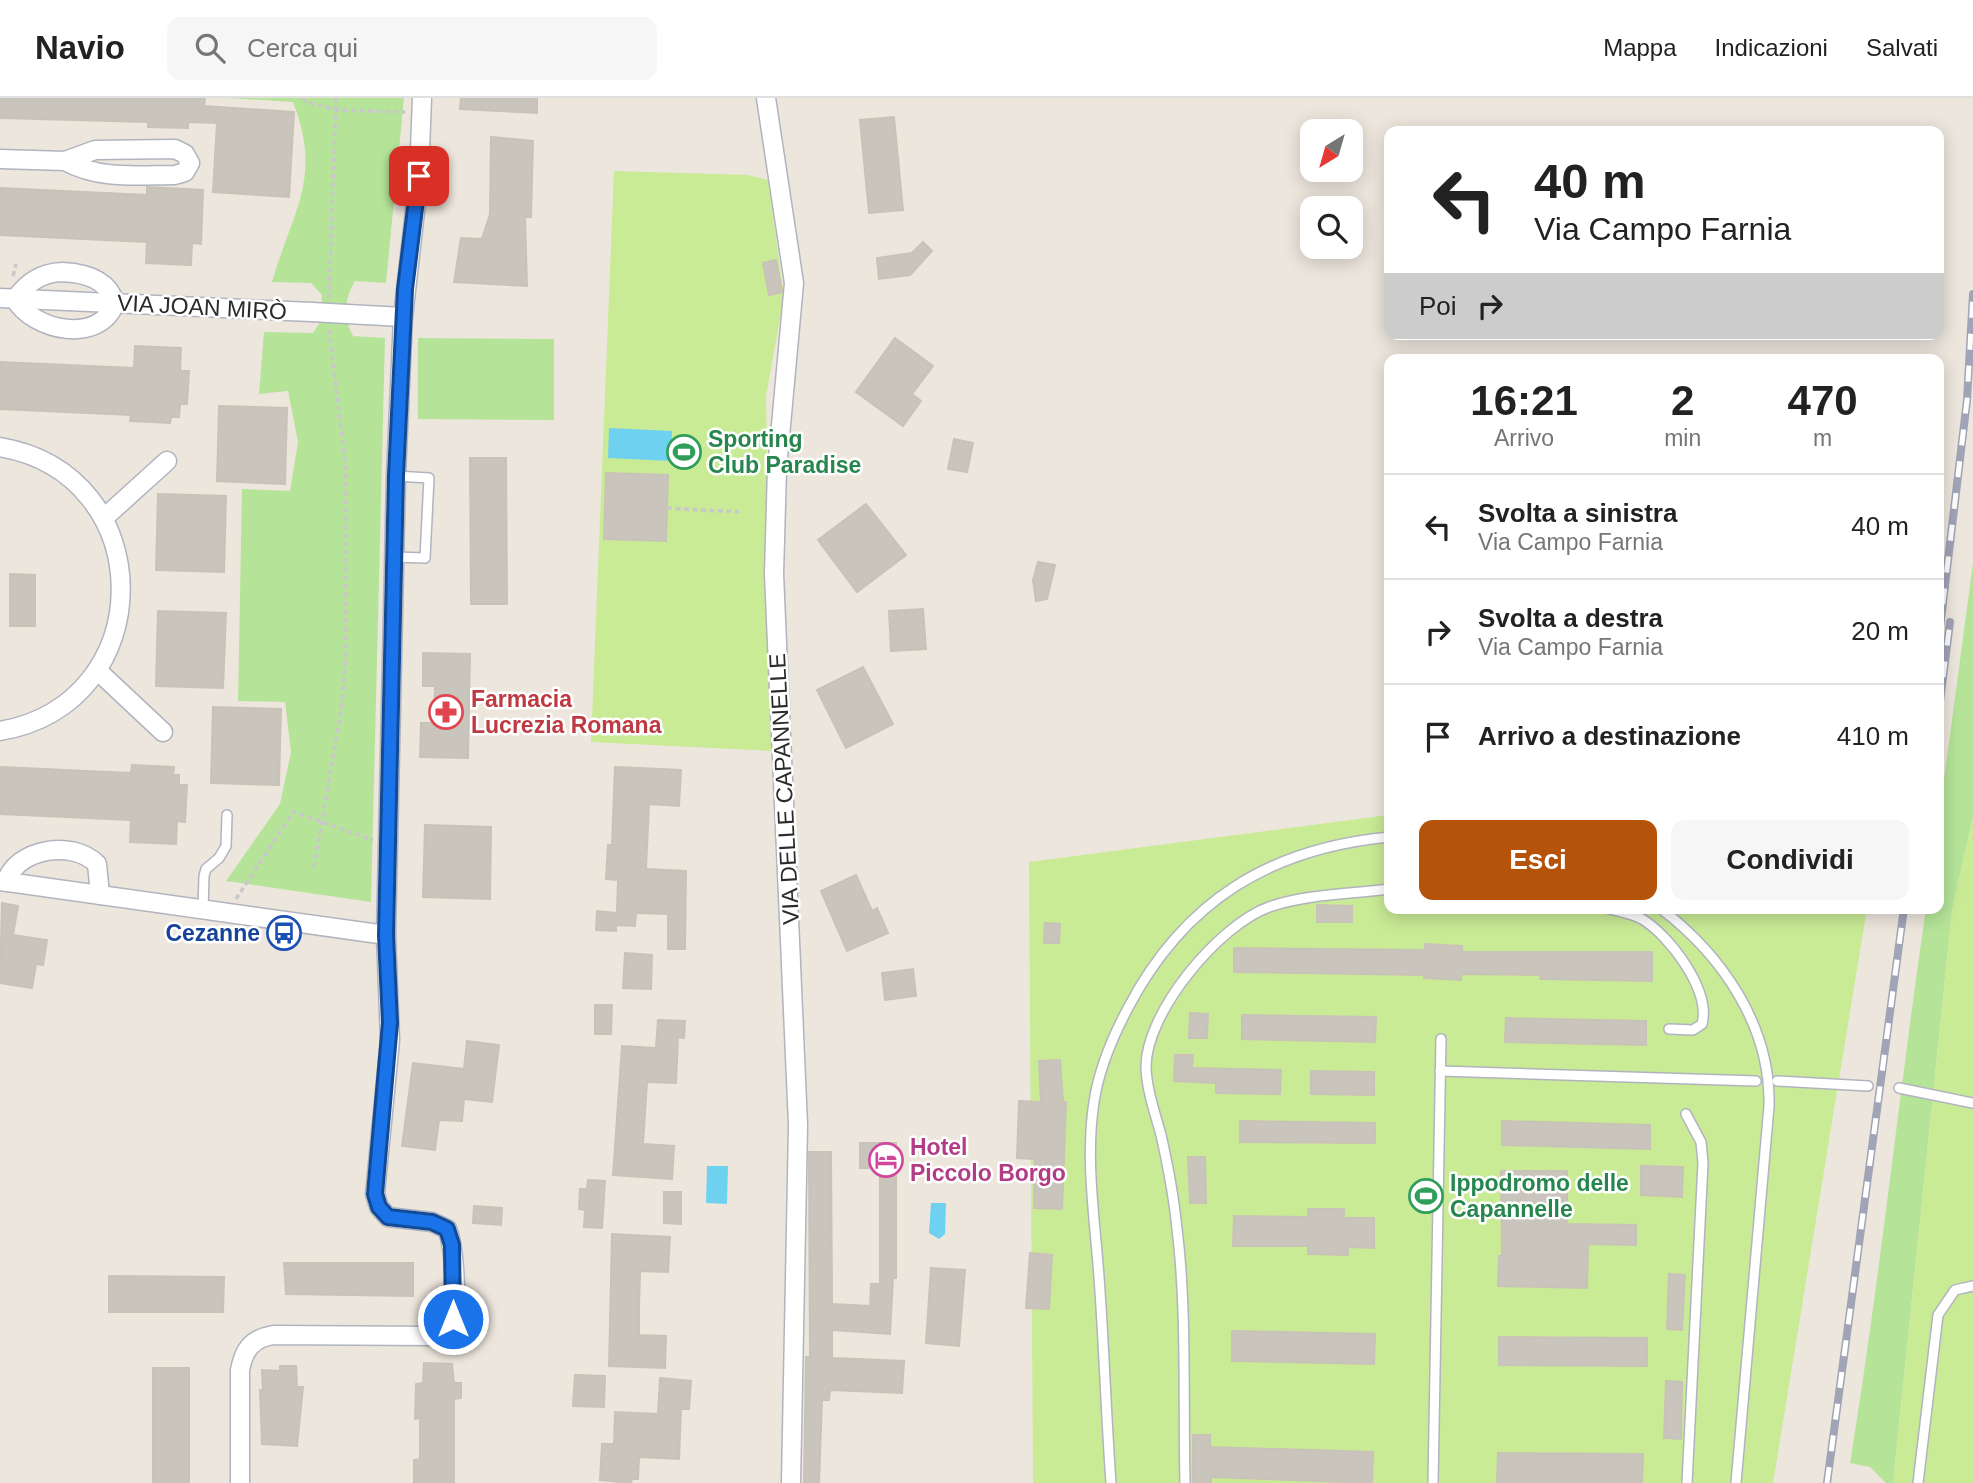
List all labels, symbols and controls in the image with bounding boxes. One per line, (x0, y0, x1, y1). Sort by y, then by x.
search box (167, 17, 657, 80)
text: Navio (35, 29, 125, 66)
icon: search (191, 29, 229, 67)
text: Cerca qui (247, 33, 358, 63)
text: Mappa (1603, 34, 1677, 61)
text: Indicazioni (1715, 34, 1828, 61)
text: Salvati (1866, 34, 1938, 61)
north arrow (1300, 119, 1363, 182)
map controls (1300, 119, 1363, 259)
pin (389, 146, 449, 206)
icon: left (1419, 154, 1510, 245)
text: 40 m (1534, 154, 1646, 208)
icon: arrive (400, 157, 438, 195)
button: search (1300, 196, 1363, 259)
text: Via Campo Farnia (1534, 211, 1791, 247)
icon: right (1471, 287, 1509, 325)
street label: VIA JOAN MIRÒ (116, 290, 288, 324)
text: Poi (1419, 291, 1457, 321)
text: 16:21 (1470, 377, 1578, 424)
text: 2 (1671, 377, 1694, 424)
text: 470 (1788, 377, 1858, 424)
text: Arrivo (1494, 425, 1554, 451)
text: min (1664, 425, 1701, 451)
text: m (1813, 425, 1832, 451)
place label: Sporting Club Paradise (708, 426, 861, 478)
sports icon: Sporting Club Paradise (665, 433, 703, 471)
text: Svolta a sinistra (1478, 498, 1677, 528)
icon: left (1419, 508, 1457, 546)
text: 40 m (1851, 511, 1909, 541)
text: Via Campo Farnia (1478, 529, 1663, 555)
text: Svolta a destra (1478, 603, 1663, 633)
icon: right (1419, 613, 1457, 651)
text: 20 m (1851, 616, 1909, 646)
text: Via Campo Farnia (1478, 634, 1663, 660)
street label: VIA DELLE CAPANNELLE (764, 653, 804, 925)
place label: Farmacia Lucrezia Romana (471, 686, 662, 738)
pharmacy icon: Farmacia Lucrezia Romana (427, 693, 465, 731)
icon: arrive (1419, 718, 1457, 756)
text: Arrivo a destinazione (1478, 721, 1741, 751)
text: 410 m (1837, 721, 1909, 751)
button: Esci (1419, 820, 1657, 900)
button: Condividi (1671, 820, 1909, 900)
bus stop icon: Cezanne (265, 914, 303, 952)
place label: Cezanne (165, 920, 260, 946)
place label: Hotel Piccolo Borgo (910, 1134, 1066, 1186)
hotel icon: Hotel Piccolo Borgo (867, 1141, 905, 1179)
place label: Ippodromo delle Capannelle (1450, 1170, 1629, 1222)
sports icon: Ippodromo delle Capannelle (1407, 1177, 1445, 1215)
position arrow (416, 1282, 490, 1356)

